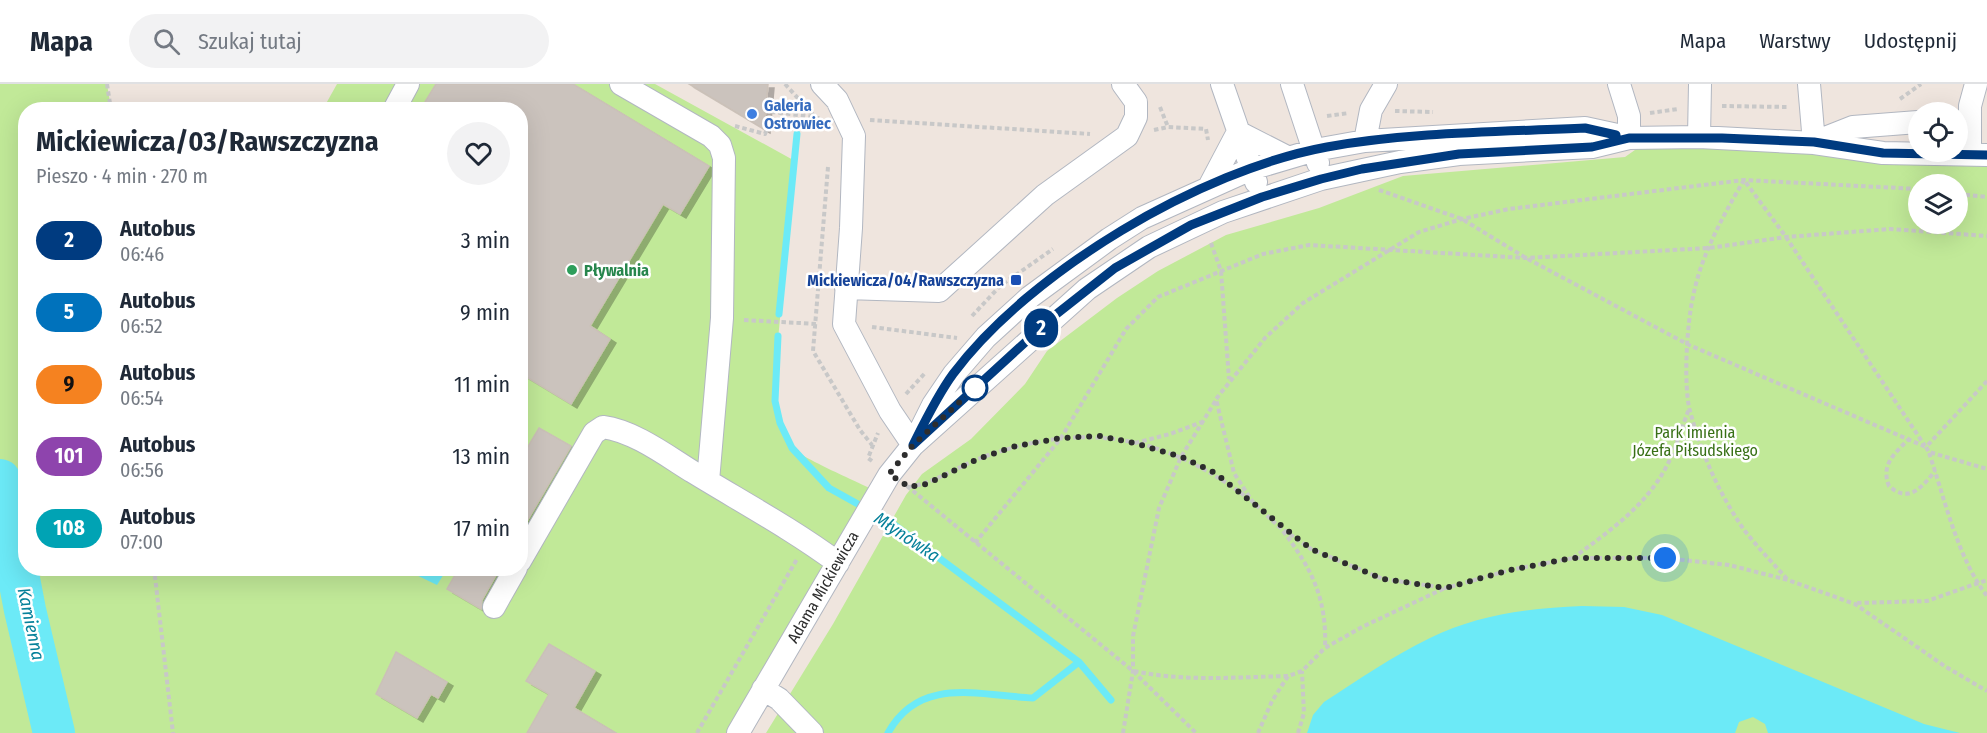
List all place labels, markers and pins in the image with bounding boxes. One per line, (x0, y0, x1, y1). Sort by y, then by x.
place label: Galeria Ostrowiec (764, 96, 831, 133)
marker: Galeria Ostrowiec (745, 107, 759, 121)
place label: Pływalnia (584, 261, 649, 280)
marker: Pływalnia (565, 263, 579, 277)
place label: Mickiewicza/04/Rawszczyzna (807, 271, 1004, 290)
marker: Mickiewicza/04/Rawszczyzna (1009, 273, 1023, 287)
unlabelled marker (962, 375, 988, 401)

